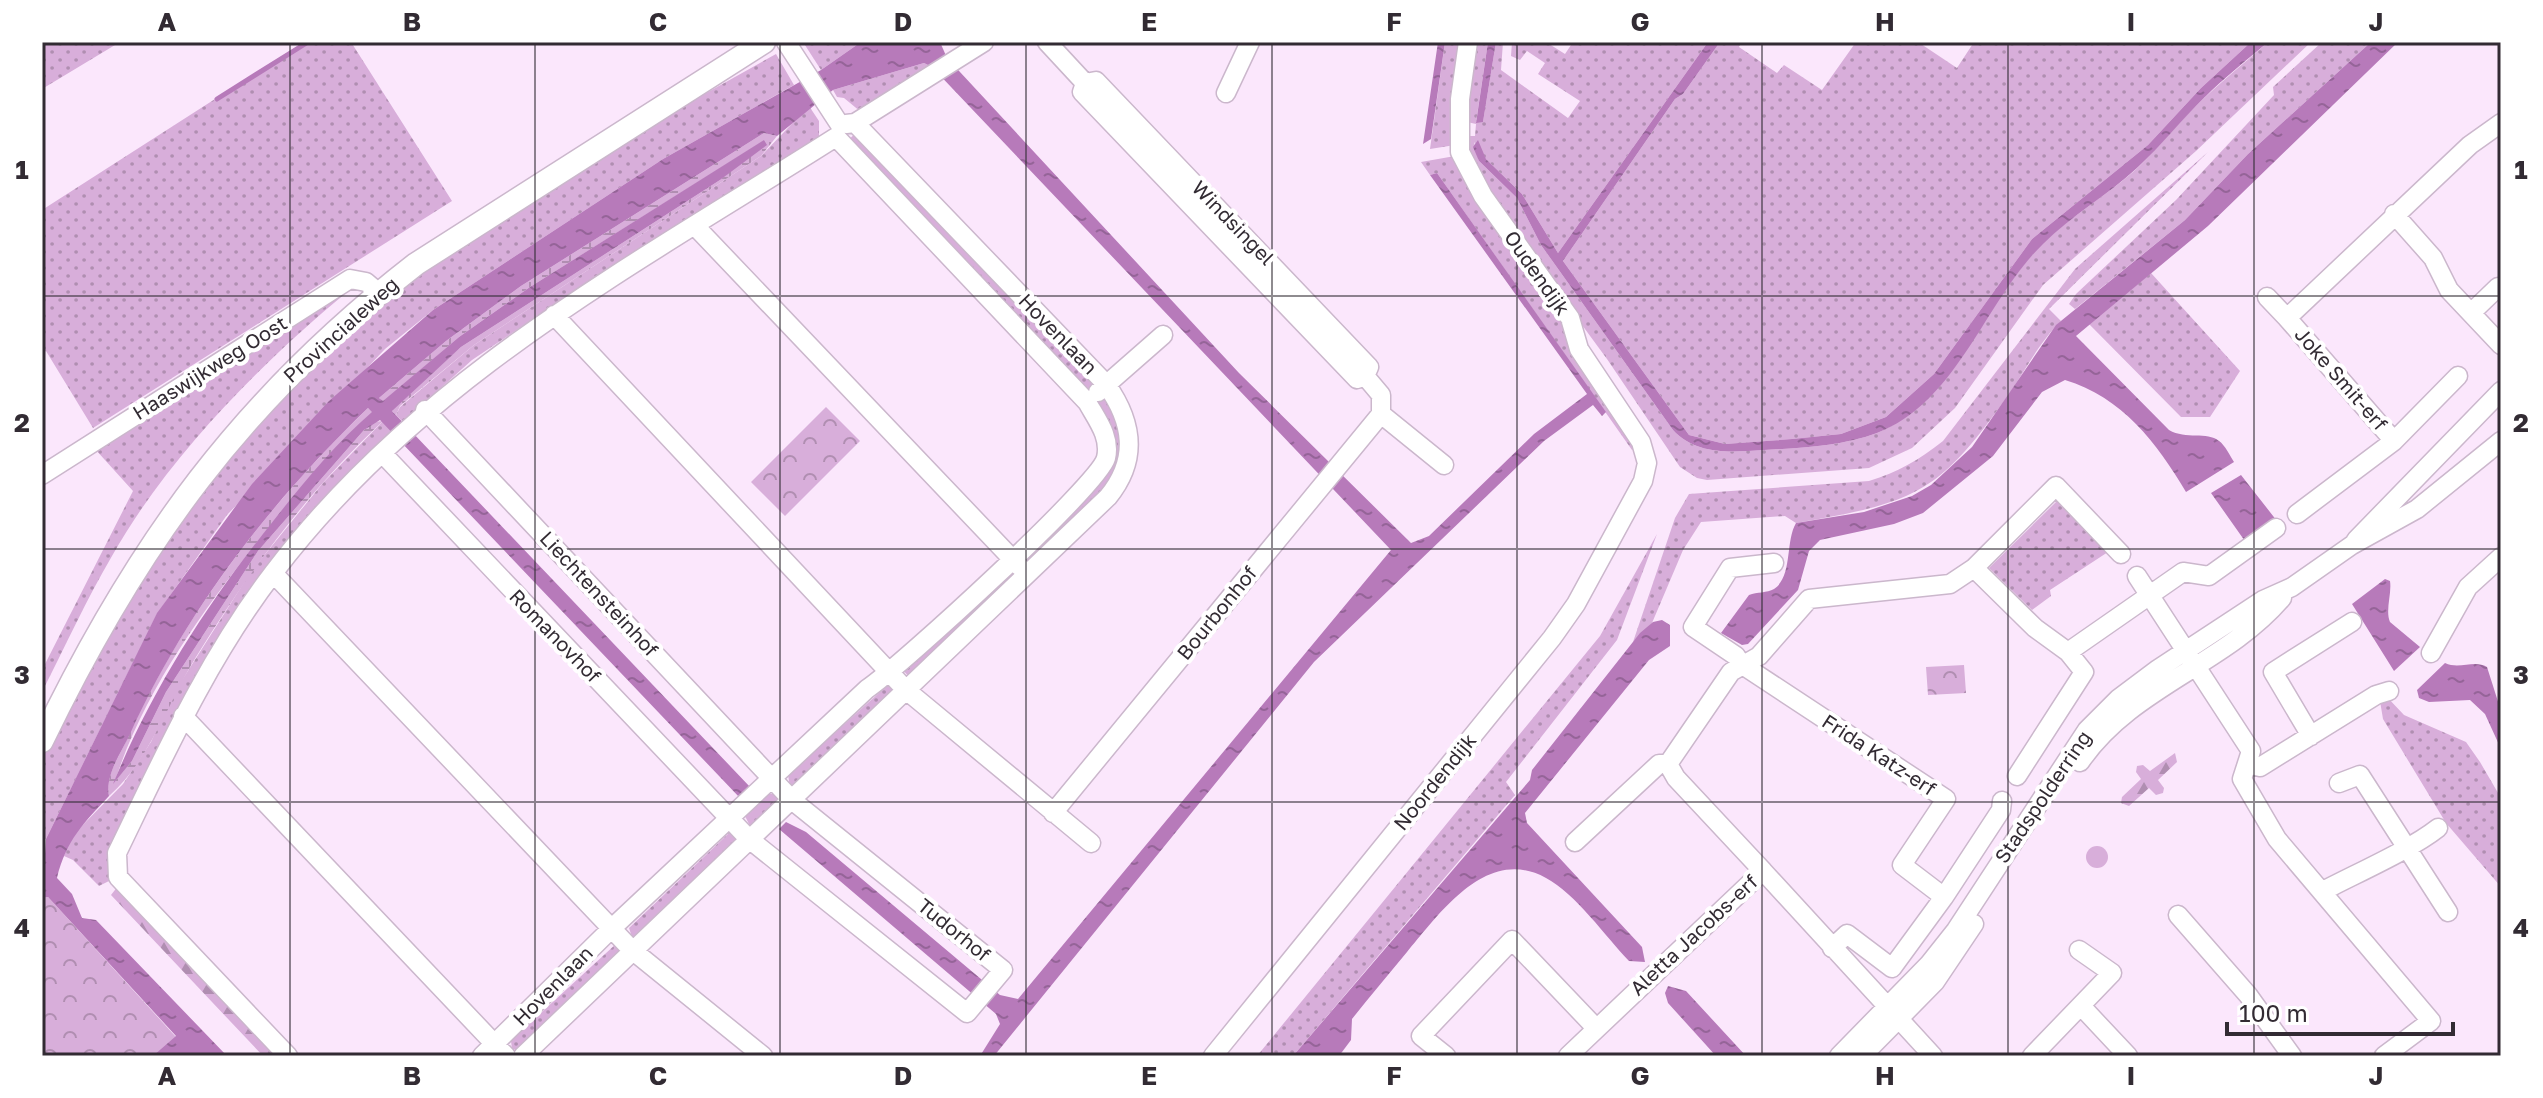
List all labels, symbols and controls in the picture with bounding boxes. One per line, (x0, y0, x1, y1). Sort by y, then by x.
text: A (158, 6, 177, 37)
text: B (403, 6, 421, 37)
text: C (649, 6, 667, 37)
text: D (894, 6, 912, 37)
text: E (1141, 6, 1157, 37)
text: F (1386, 6, 1402, 37)
text: G (1630, 6, 1650, 37)
text: H (1875, 6, 1895, 37)
text: I (2127, 6, 2135, 37)
text: J (2369, 6, 2383, 37)
text: 1 (15, 154, 29, 185)
text: 1 (2514, 154, 2528, 185)
street label: Windsingel (1188, 175, 1280, 269)
street label: Oudendijk (1500, 226, 1576, 319)
street label: Provincialeweg (278, 271, 403, 387)
street label: Hovenlaan (1014, 288, 1103, 379)
street label: Haaswijkweg Oost (128, 310, 291, 424)
street label: Joke Smit-erf (2290, 322, 2393, 435)
text: 2 (14, 407, 30, 438)
text: 2 (2513, 407, 2529, 438)
street label: Liechtensteinhof (536, 526, 664, 661)
street label: Bourbonhof (1171, 561, 1261, 664)
street label: Romanovhof (505, 583, 606, 687)
text: 3 (14, 659, 30, 690)
text: 3 (2513, 659, 2529, 690)
street label: Frida Katz-erf (1818, 708, 1941, 800)
street label: Stadspolderring (1989, 726, 2095, 867)
street label: Noordendijk (1388, 728, 1480, 835)
street label: Aletta Jacobs-erf (1625, 869, 1762, 1000)
street label: Tudorhof (914, 893, 996, 966)
text: 4 (14, 912, 30, 943)
text: 4 (2513, 912, 2529, 943)
street label: Hovenlaan (507, 940, 597, 1030)
scale bar (2227, 986, 2453, 1036)
text: 100 m (2239, 998, 2308, 1027)
text: A (158, 1060, 177, 1091)
text: B (403, 1060, 421, 1091)
text: C (649, 1060, 667, 1091)
text: D (894, 1060, 912, 1091)
text: E (1141, 1060, 1157, 1091)
text: F (1386, 1060, 1402, 1091)
text: G (1630, 1060, 1650, 1091)
text: H (1875, 1060, 1895, 1091)
text: I (2127, 1060, 2135, 1091)
text: J (2369, 1060, 2383, 1091)

